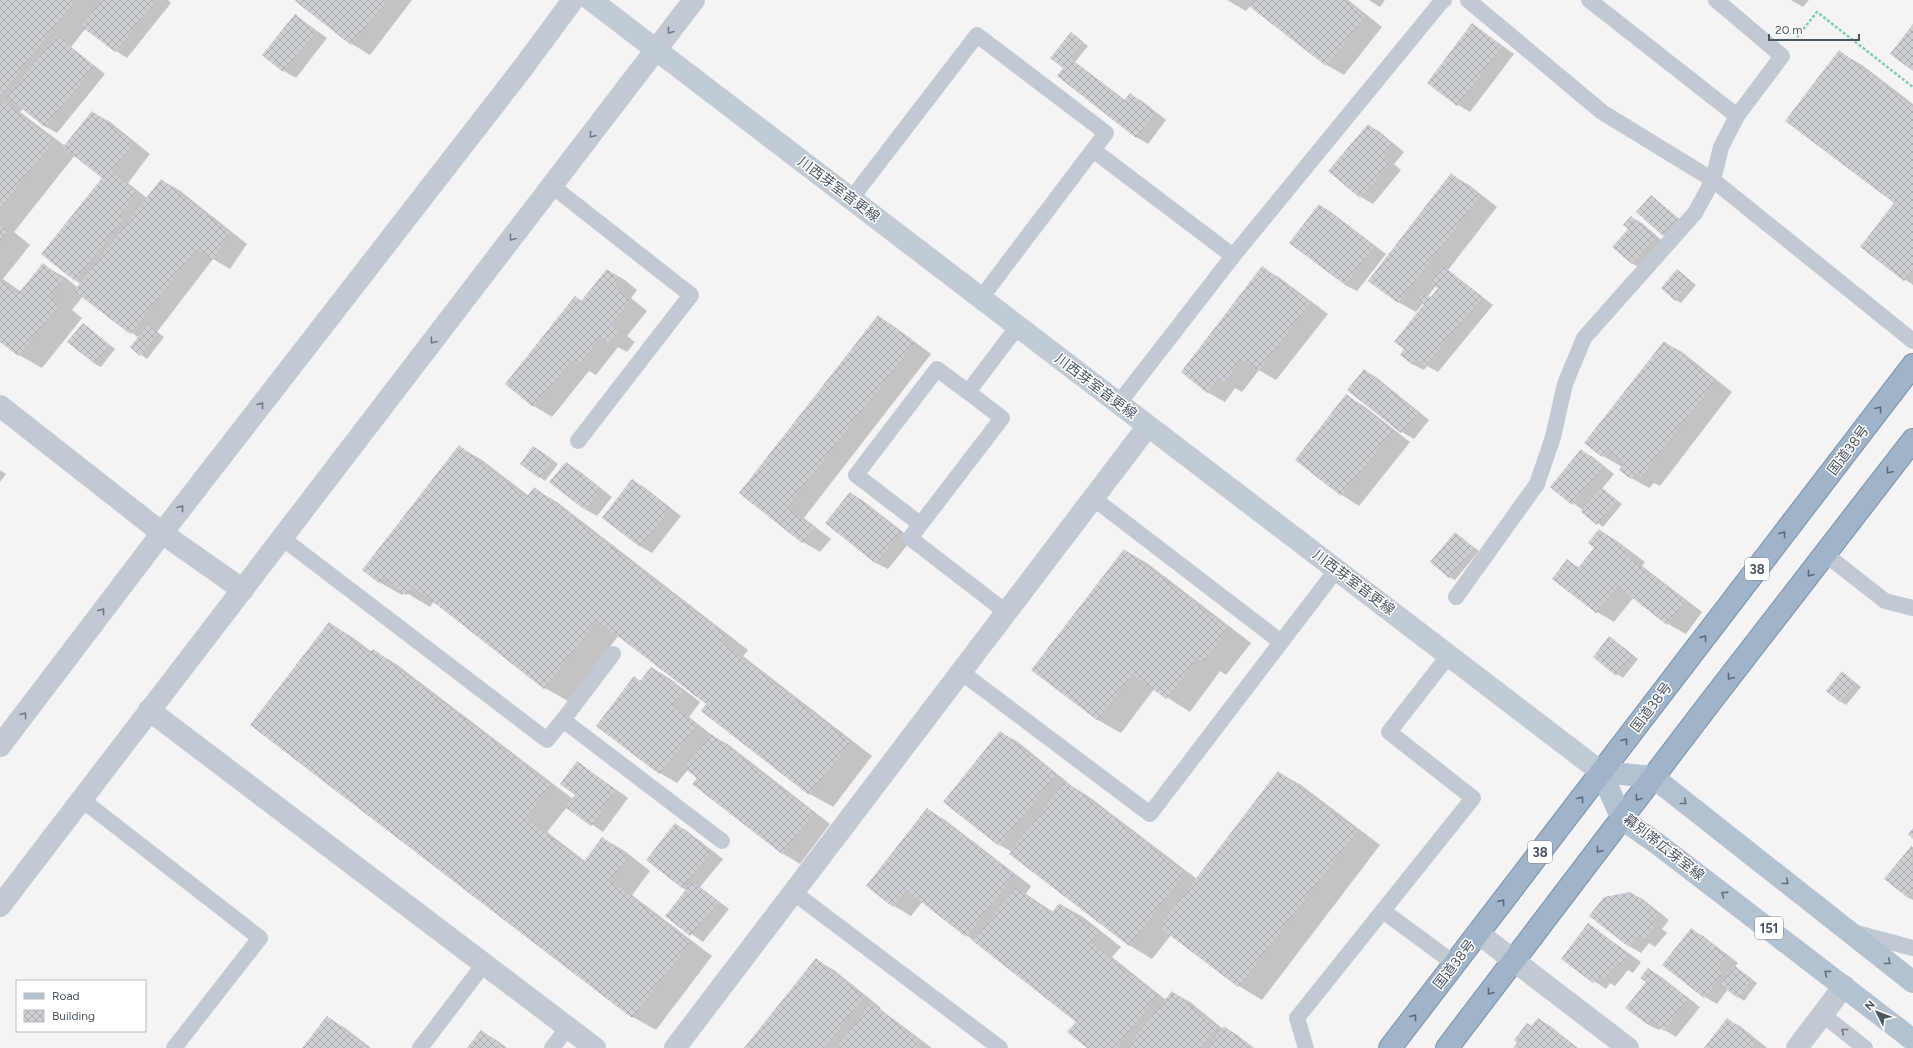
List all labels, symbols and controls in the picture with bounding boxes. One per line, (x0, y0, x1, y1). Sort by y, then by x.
scale bar (1769, 16, 1859, 42)
text: 20 m (1775, 23, 1803, 37)
one-way arrow (668, 27, 675, 34)
one-way arrow (589, 130, 596, 137)
street label: 川西芽室音更線 (794, 153, 883, 226)
one-way arrow (510, 233, 517, 240)
one-way arrow (430, 337, 438, 344)
street label: 川西芽室音更線 (1051, 350, 1140, 423)
one-way arrow (256, 403, 263, 410)
one-way arrow (1875, 407, 1882, 414)
street label: 国道38号 (1824, 422, 1873, 479)
one-way arrow (1887, 467, 1894, 474)
one-way arrow (176, 505, 184, 512)
one-way arrow (1779, 532, 1786, 539)
street label: 川西芽室音更線 (1309, 546, 1398, 619)
road number: 38 (1745, 558, 1769, 580)
one-way arrow (1807, 569, 1814, 576)
one-way arrow (98, 609, 105, 616)
one-way arrow (1699, 635, 1706, 642)
one-way arrow (1728, 672, 1735, 679)
street label: 国道38号 (1627, 679, 1676, 736)
one-way arrow (19, 712, 26, 719)
one-way arrow (1620, 738, 1627, 745)
one-way arrow (1635, 794, 1643, 801)
one-way arrow (1576, 796, 1583, 803)
one-way arrow (1679, 798, 1686, 805)
street label: 幕別帯広芽室線 (1620, 811, 1708, 884)
road number: 38 (1528, 841, 1552, 863)
one-way arrow (1596, 846, 1604, 853)
one-way arrow (1781, 878, 1788, 885)
one-way arrow (1721, 892, 1728, 899)
one-way arrow (1497, 899, 1505, 906)
road number: 151 (1755, 917, 1783, 939)
street label: 国道38号 (1430, 936, 1479, 992)
one-way arrow (1884, 958, 1891, 965)
one-way arrow (1825, 971, 1832, 978)
legend (16, 980, 146, 1032)
one-way arrow (1488, 987, 1495, 994)
text: Road (52, 989, 80, 1003)
north arrow (1857, 992, 1897, 1032)
text: N (1862, 998, 1878, 1013)
text: Building (52, 1009, 95, 1023)
one-way arrow (1409, 1015, 1416, 1022)
one-way arrow (1842, 1029, 1849, 1036)

